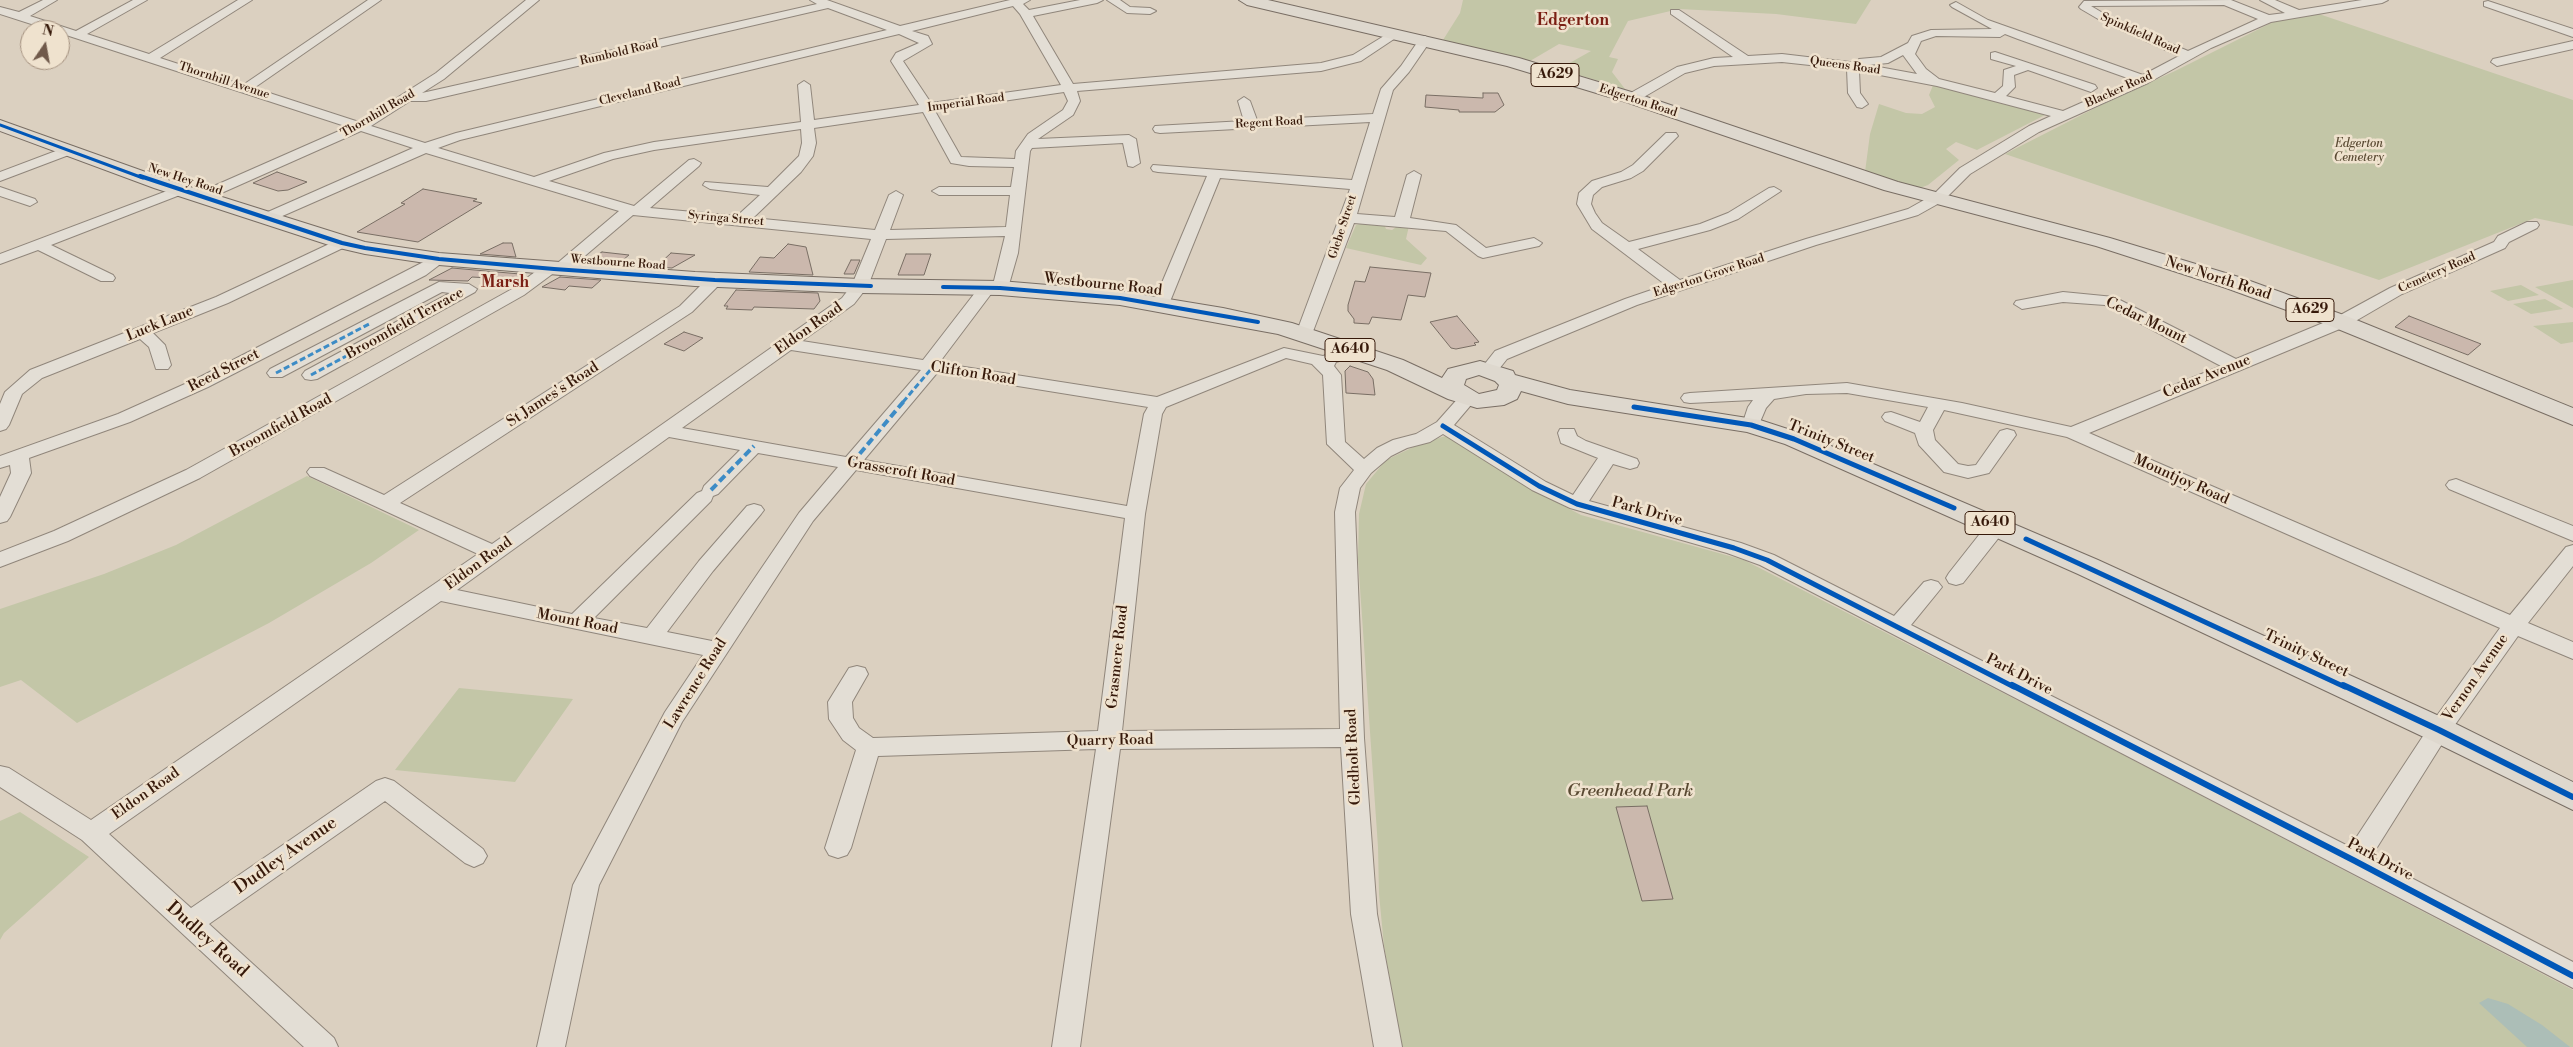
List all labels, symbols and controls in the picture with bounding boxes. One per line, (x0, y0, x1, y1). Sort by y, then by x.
street label: Spinkfield Road (2098, 10, 2182, 58)
district label: Edgerton (1537, 11, 1609, 31)
north arrow (20, 20, 70, 70)
text: N (41, 21, 55, 41)
street label: Rumbold Road (578, 37, 660, 69)
street label: Queens Road (1809, 54, 1881, 78)
street label: Thornhill Avenue (177, 59, 271, 103)
road number: A629 (1531, 64, 1579, 86)
street label: Blacker Road (2083, 69, 2155, 111)
street label: Cleveland Road (598, 75, 682, 109)
street label: Edgerton Road (1597, 82, 1679, 120)
street label: Thornhill Road (338, 87, 418, 141)
street label: Imperial Road (927, 90, 1005, 116)
street label: Regent Road (1235, 114, 1303, 132)
park label: Edgerton Cemetery (2334, 137, 2384, 165)
street label: New Hey Road (146, 161, 224, 199)
street label: Glebe Street (1326, 193, 1360, 261)
street label: Syringa Street (687, 208, 765, 230)
street label: Cemetery Road (2396, 250, 2478, 296)
street label: Edgerton Grove Road (1652, 251, 1766, 301)
street label: Westbourne Road (570, 252, 666, 274)
street label: New North Road (2163, 253, 2273, 305)
street label: Westbourne Road (1043, 270, 1163, 300)
district label: Marsh (481, 273, 529, 293)
street label: Broomfield Terrace (343, 284, 467, 364)
street label: Cedar Mount (2102, 294, 2190, 348)
road number: A629 (2286, 298, 2334, 322)
street label: Eldon Road (772, 299, 846, 359)
street label: Luck Lane (124, 302, 196, 346)
road number: A640 (1325, 338, 1375, 362)
street label: Reed Street (185, 345, 263, 397)
street label: Cedar Avenue (2161, 351, 2253, 403)
street label: Clifton Road (929, 358, 1017, 390)
street label: St James's Road (504, 359, 602, 431)
street label: Broomfield Road (227, 390, 335, 462)
street label: Trinity Street (1785, 416, 1877, 468)
street label: Mountjoy Road (2130, 451, 2232, 509)
street label: Grasscroft Road (846, 454, 956, 490)
street label: Park Drive (1610, 494, 1684, 530)
road number: A640 (1965, 512, 2015, 534)
street label: Eldon Road (442, 534, 516, 594)
street label: Grasmere Road (1104, 604, 1132, 710)
street label: Mount Road (535, 605, 619, 639)
street label: Trinity Street (2261, 626, 2351, 682)
street label: Vernon Avenue (2439, 631, 2513, 725)
street label: Lawrence Road (661, 635, 731, 733)
street label: Park Drive (1983, 651, 2055, 699)
street label: Gledholt Road (1342, 708, 1366, 806)
street label: Quarry Road (1066, 731, 1154, 751)
street label: Eldon Road (109, 764, 183, 824)
park label: Greenhead Park (1567, 781, 1693, 803)
street label: Dudley Avenue (230, 813, 342, 899)
street label: Park Drive (2344, 835, 2416, 885)
street label: Dudley Road (161, 898, 253, 982)

